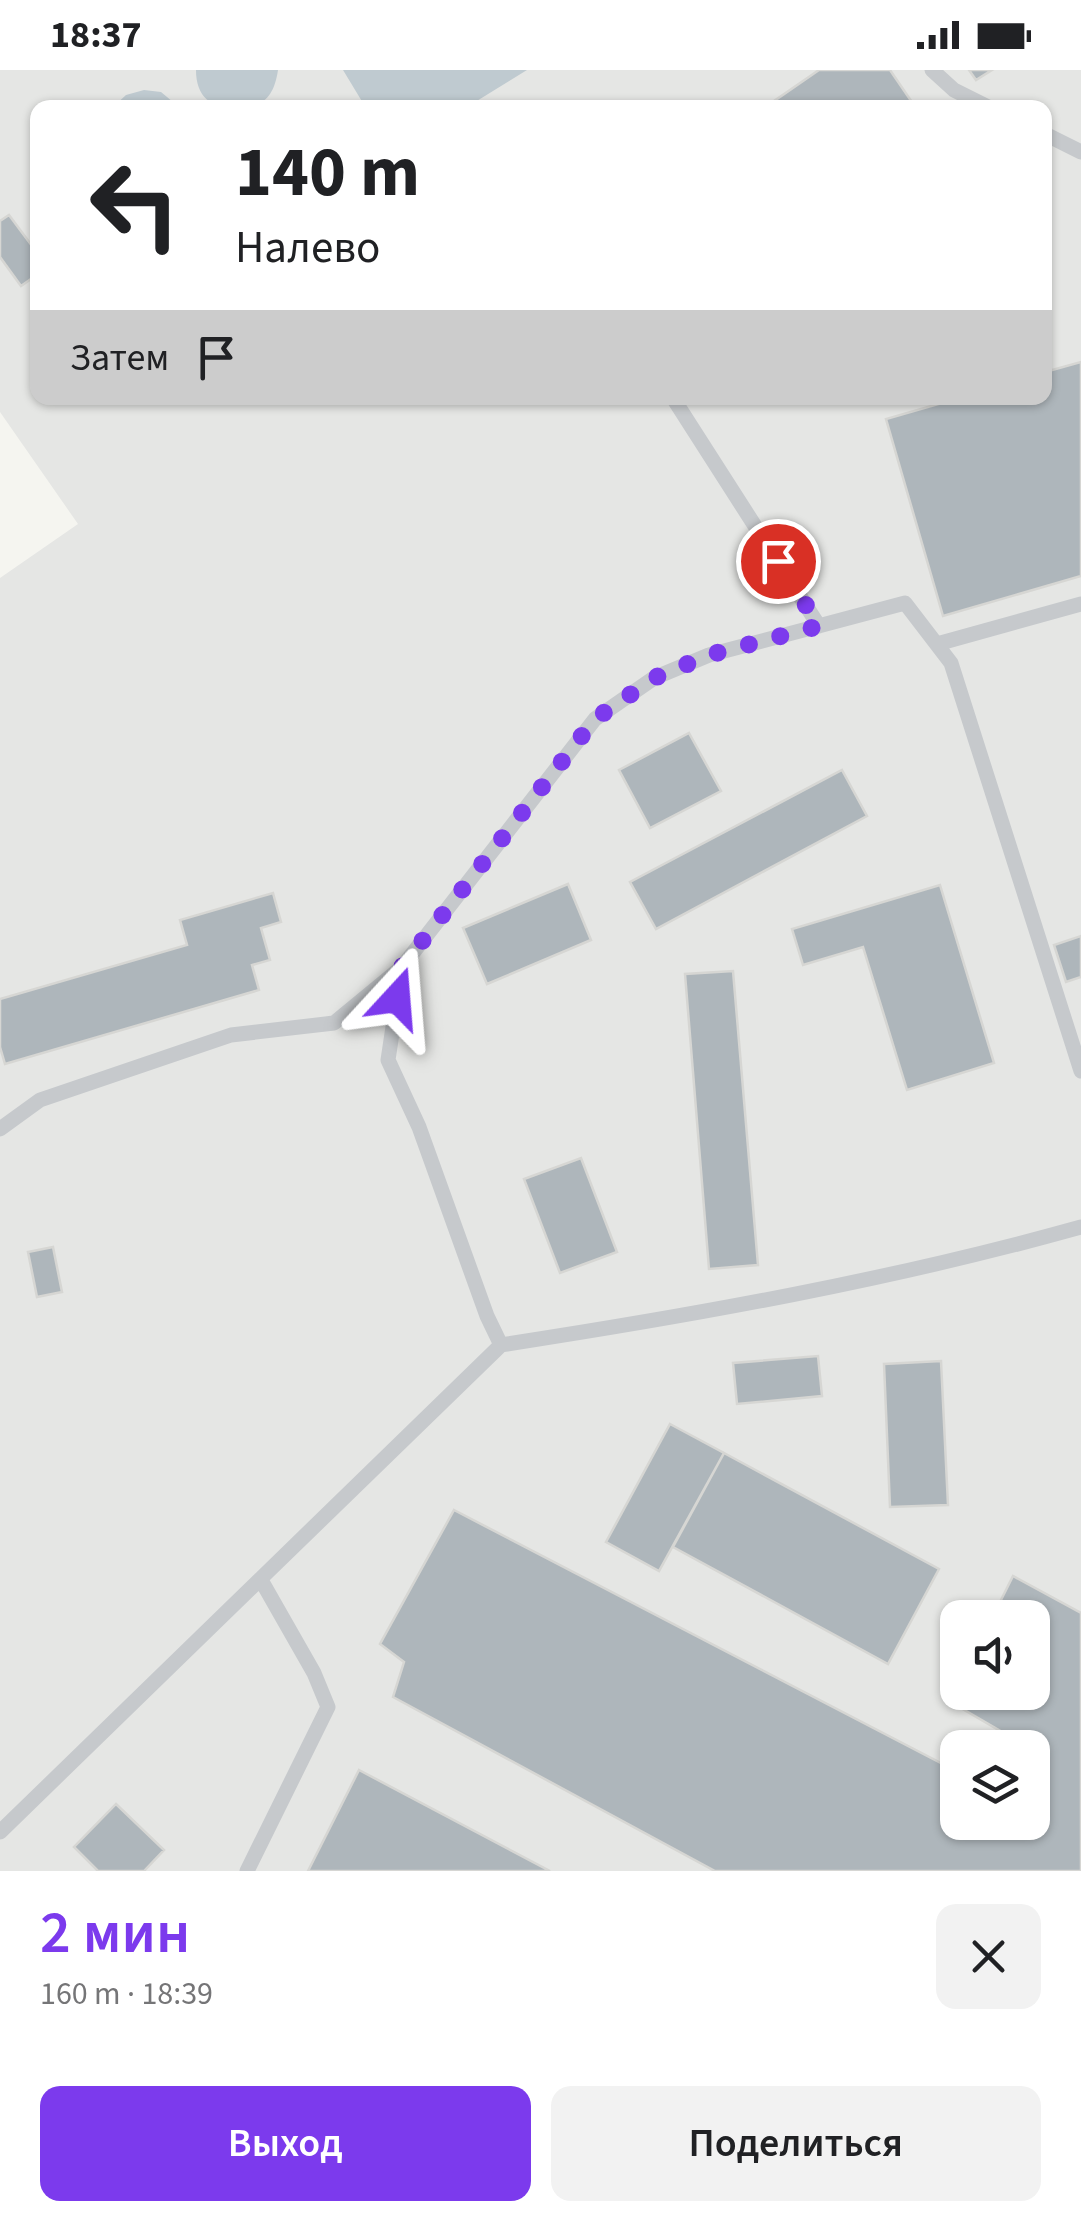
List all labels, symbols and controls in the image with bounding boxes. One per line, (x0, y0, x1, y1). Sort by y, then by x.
text: 18:37 (50, 8, 142, 62)
text: 140 m (235, 123, 420, 223)
icon: left (70, 140, 200, 270)
text: Налево (235, 216, 381, 280)
icon: arrive (189, 330, 244, 385)
text: Затем (70, 331, 169, 385)
pin (736, 519, 821, 604)
icon: arrive (751, 534, 806, 589)
position arrow (345, 946, 449, 1050)
map controls (940, 1600, 1050, 1840)
button: sound (940, 1600, 1050, 1710)
button: layers (940, 1730, 1050, 1840)
text: 2 мин (40, 1891, 190, 1976)
button: close (936, 1904, 1041, 2009)
text: 160 m · 18:39 (40, 1971, 213, 2017)
button: Выход (40, 2086, 531, 2201)
button: Поделиться (551, 2086, 1041, 2201)

